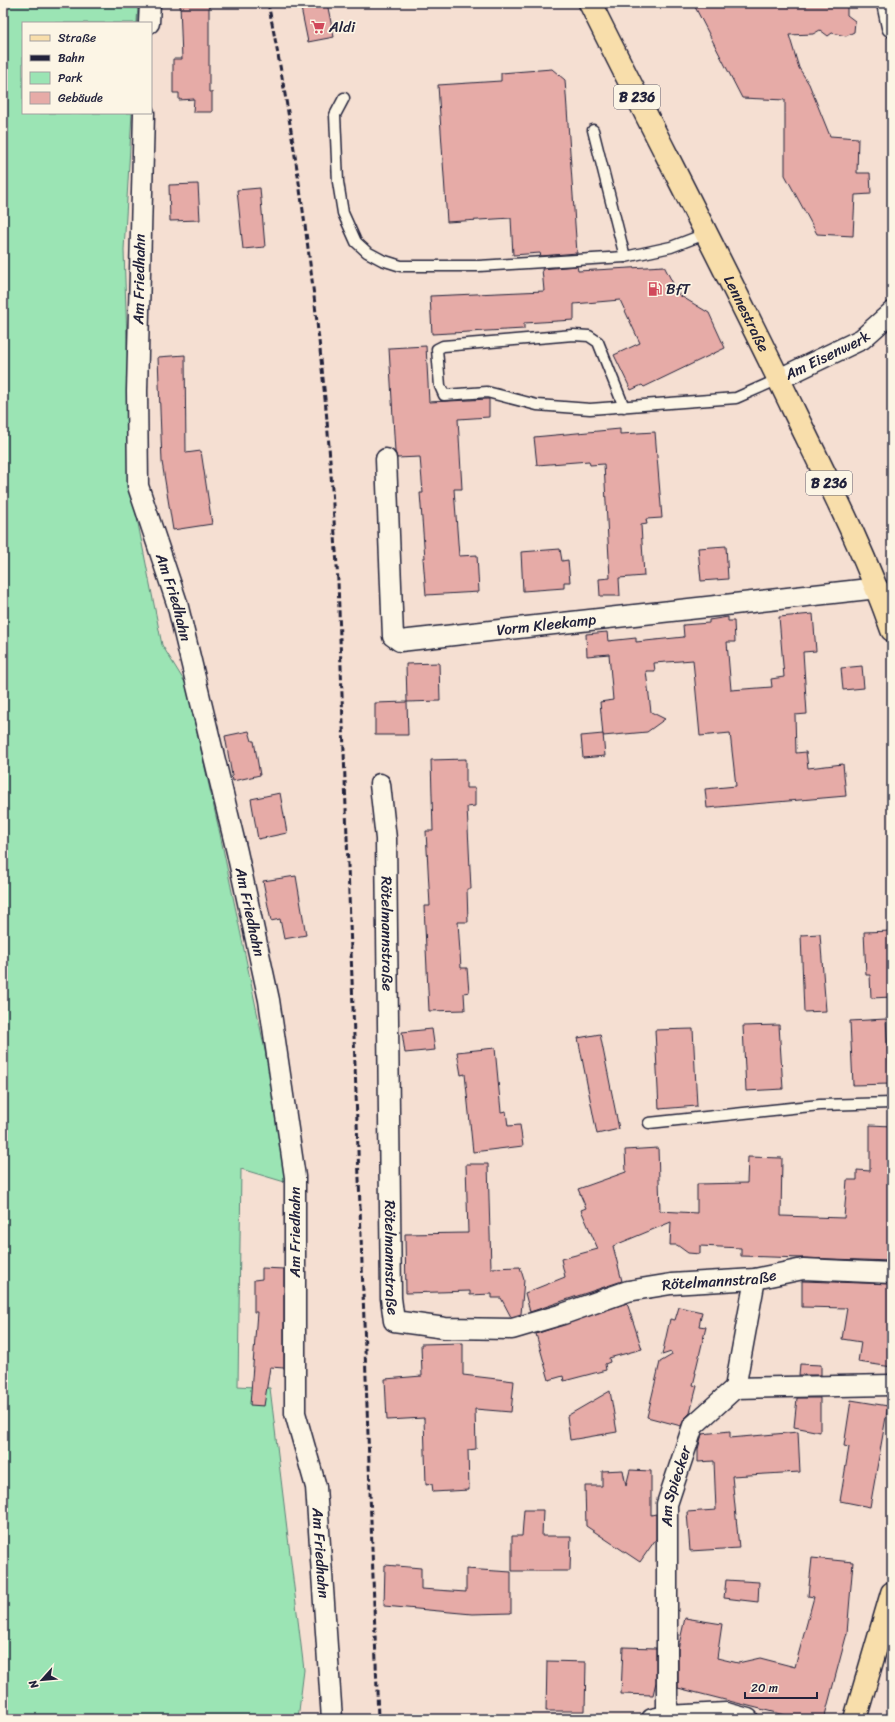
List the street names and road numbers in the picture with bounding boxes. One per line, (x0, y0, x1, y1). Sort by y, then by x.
road number: B 236 (614, 85, 660, 109)
street label: Am Friedhahn (125, 233, 153, 326)
street label: Lennestraße (716, 271, 777, 357)
street label: Am Eisenwerk (780, 324, 877, 388)
road number: B 236 (806, 471, 852, 495)
street label: Am Friedhahn (148, 549, 199, 644)
street label: Vorm Kleekamp (495, 606, 598, 643)
street label: Am Friedhahn (227, 864, 272, 959)
street label: Rötelmannstraße (373, 876, 401, 992)
street label: Am Friedhahn (282, 1187, 308, 1278)
street label: Rötelmannstraße (377, 1200, 406, 1317)
street label: Rötelmannstraße (660, 1262, 779, 1298)
street label: Am Spiecker (654, 1442, 699, 1528)
street label: Am Friedhahn (304, 1506, 337, 1599)

